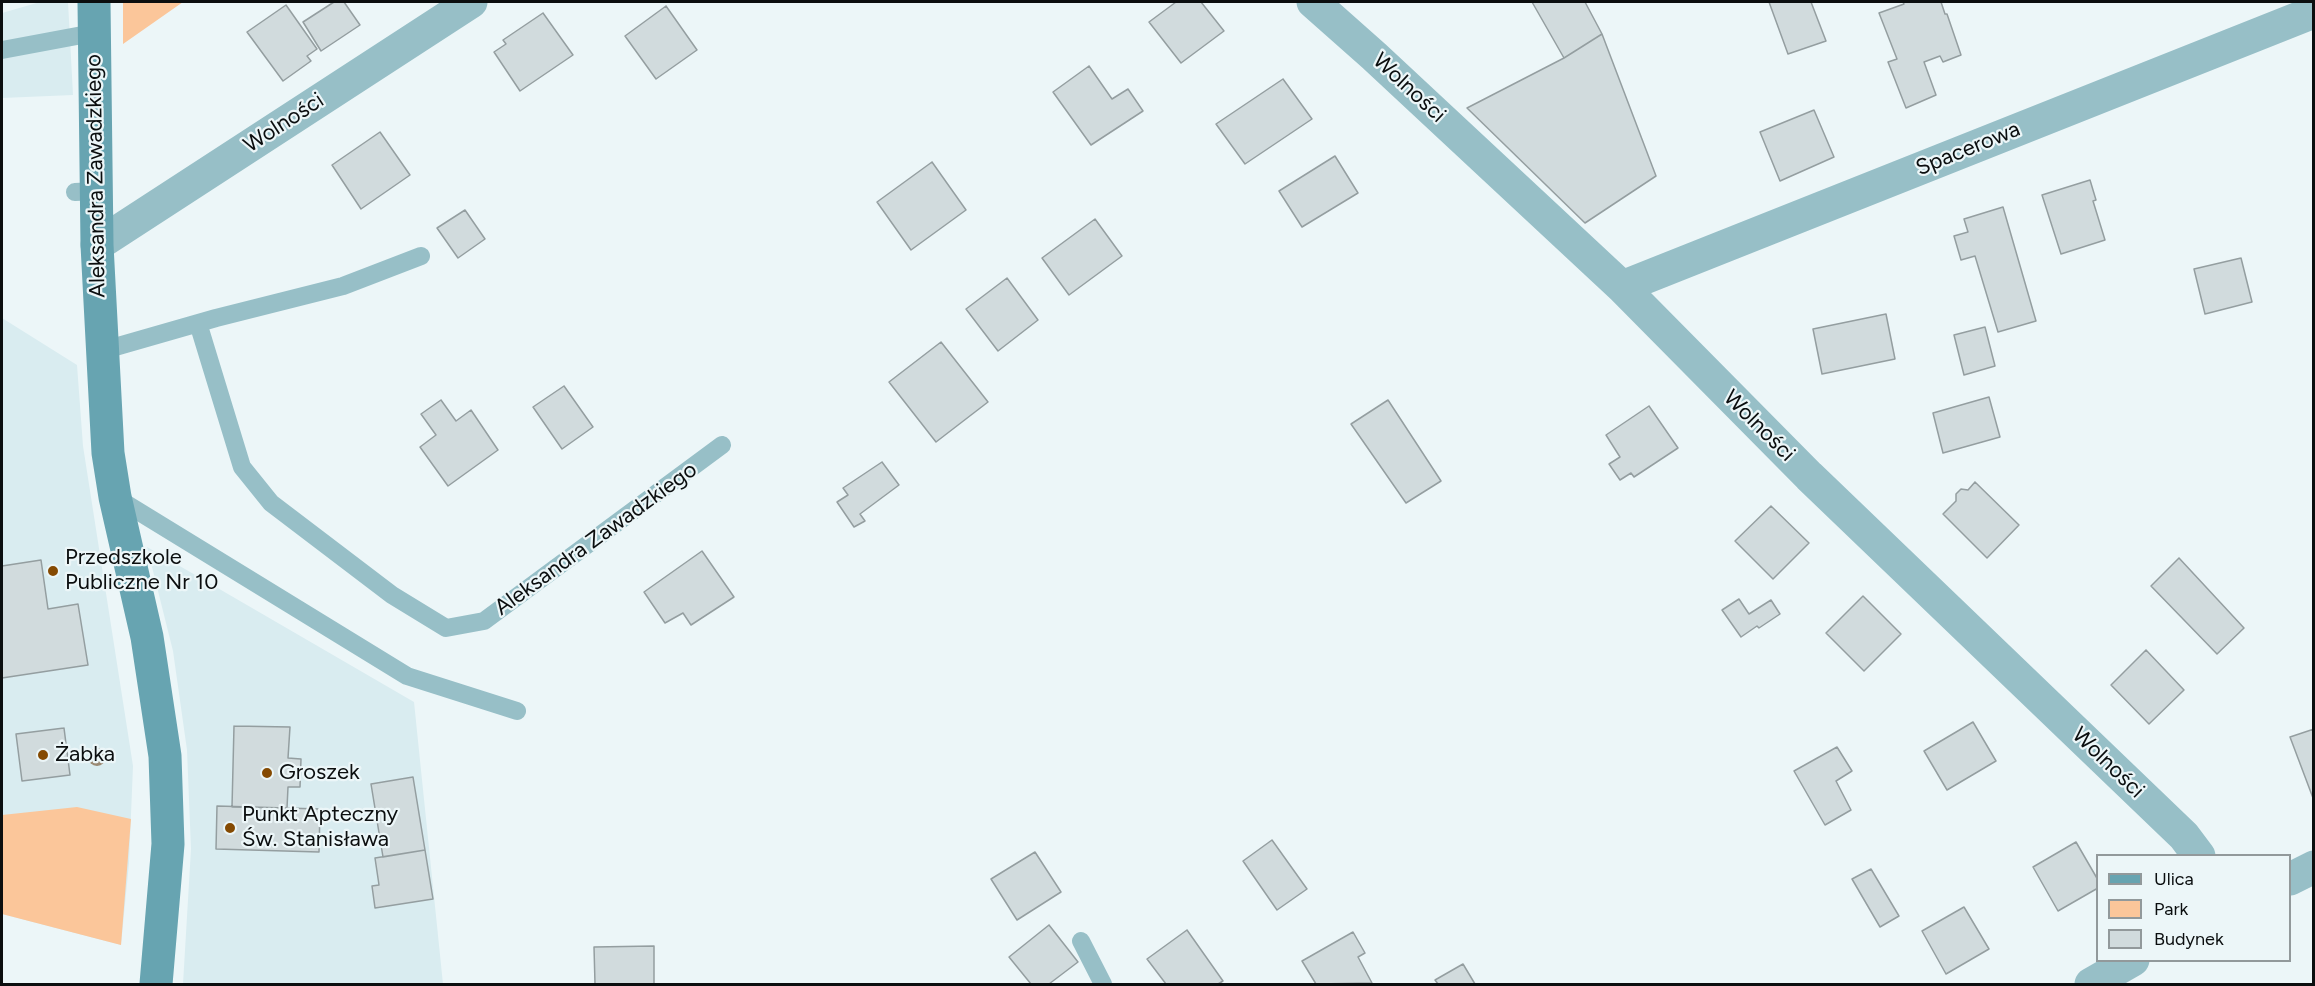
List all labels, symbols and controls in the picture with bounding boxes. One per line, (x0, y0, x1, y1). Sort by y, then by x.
street label: Wolności (1367, 48, 1451, 128)
street label: Aleksandra Zawadzkiego (81, 54, 111, 298)
street label: Wolności (239, 87, 329, 159)
street label: Spacerowa (1912, 116, 2024, 182)
street label: Wolności (1718, 385, 1800, 467)
street label: Aleksandra Zawadzkiego (490, 457, 702, 621)
place label: Przedszkole Publiczne Nr 10 (65, 545, 218, 596)
marker: Przedszkole Publiczne Nr 10 (46, 564, 60, 578)
street label: Wolności (2066, 722, 2150, 804)
place label: Żabka (55, 742, 115, 768)
marker: Żabka (36, 748, 50, 762)
place label: Groszek (279, 760, 360, 786)
marker: Groszek (260, 766, 274, 780)
place label: Punkt Apteczny Św. Stanisława (242, 802, 398, 854)
marker: Punkt Apteczny Św. Stanisława (223, 821, 237, 835)
legend (2096, 854, 2291, 962)
text: Ulica (2154, 868, 2194, 890)
text: Park (2154, 898, 2188, 920)
text: Budynek (2154, 928, 2224, 950)

